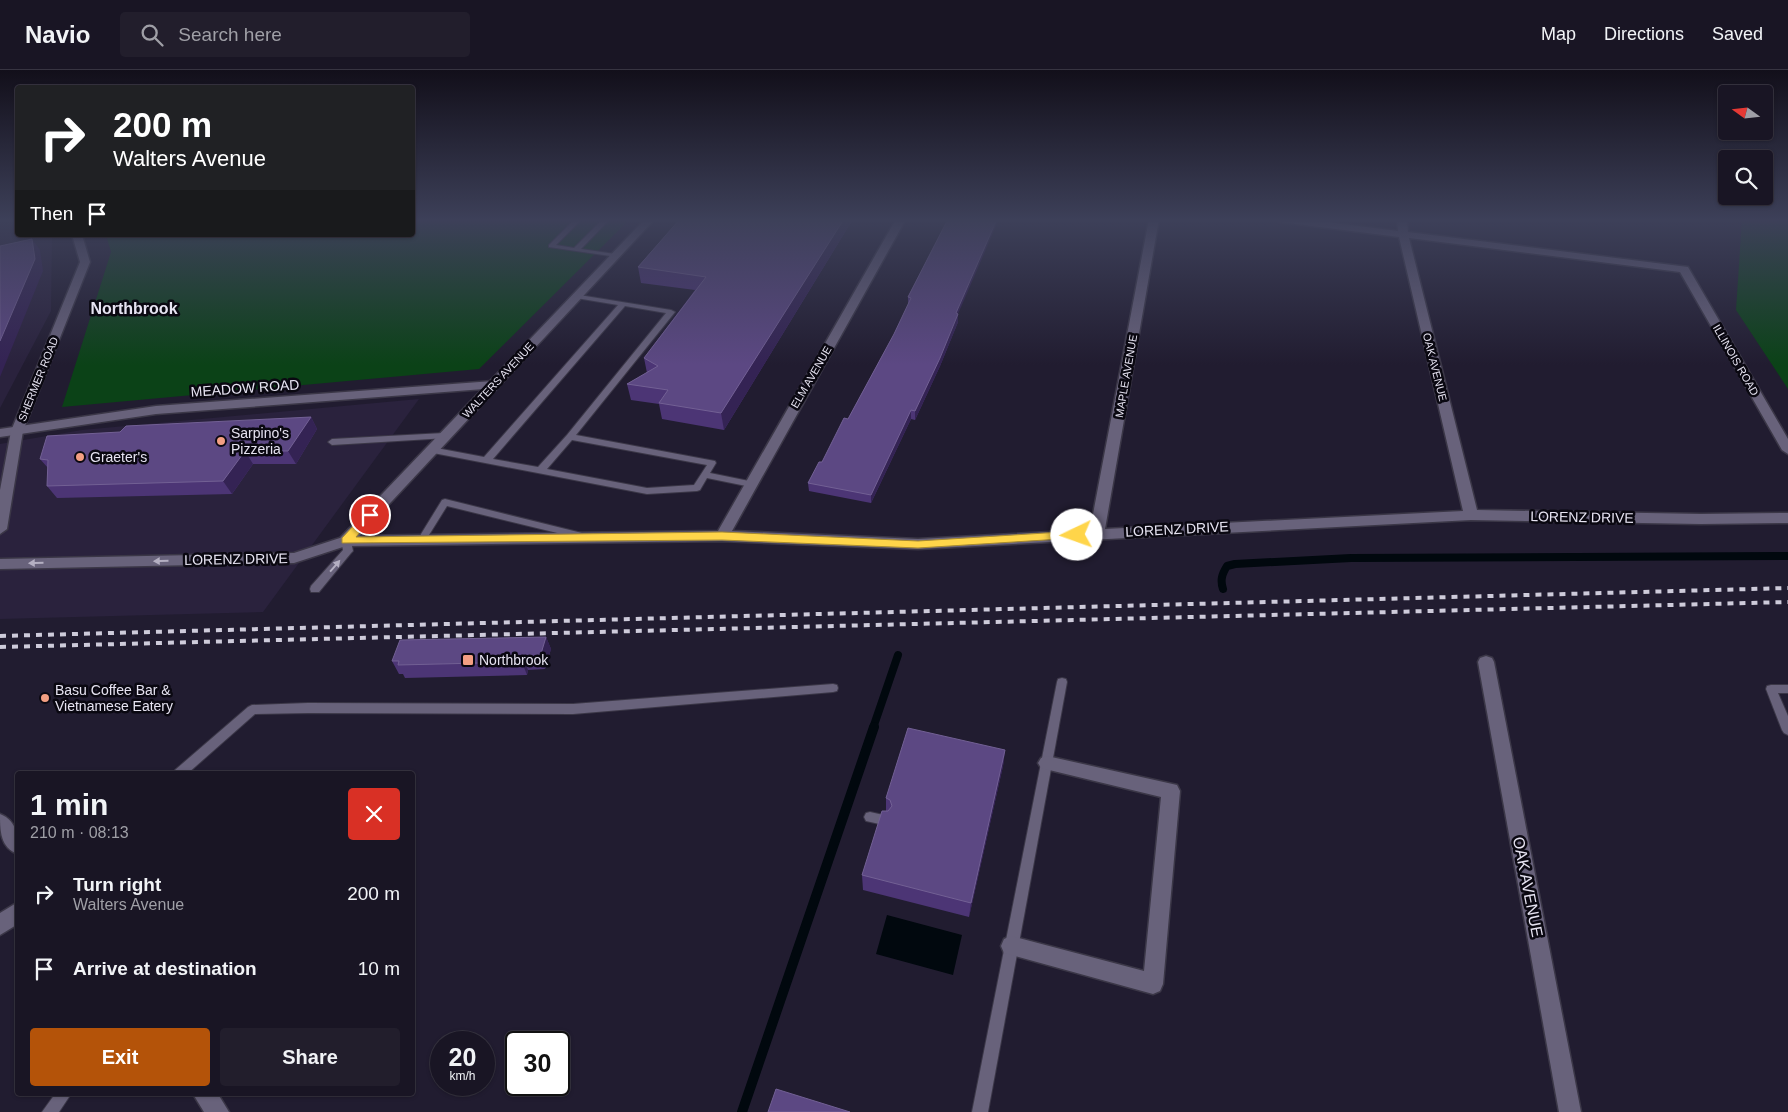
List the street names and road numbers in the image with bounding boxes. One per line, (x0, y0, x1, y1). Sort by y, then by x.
street label: ILLINOIS ROAD (1711, 322, 1761, 398)
street label: OAK AVENUE (1421, 332, 1449, 402)
street label: MAPLE AVENUE (1113, 334, 1139, 418)
street label: SHERMER ROAD (16, 335, 60, 423)
street label: WALTERS AVENUE (460, 340, 536, 420)
street label: ELM AVENUE (788, 344, 834, 410)
street label: MEADOW ROAD (190, 376, 300, 400)
street label: LORENZ DRIVE (1530, 508, 1634, 526)
street label: LORENZ DRIVE (1125, 518, 1229, 540)
street label: LORENZ DRIVE (184, 550, 288, 568)
street label: OAK AVENUE (1510, 835, 1546, 939)

